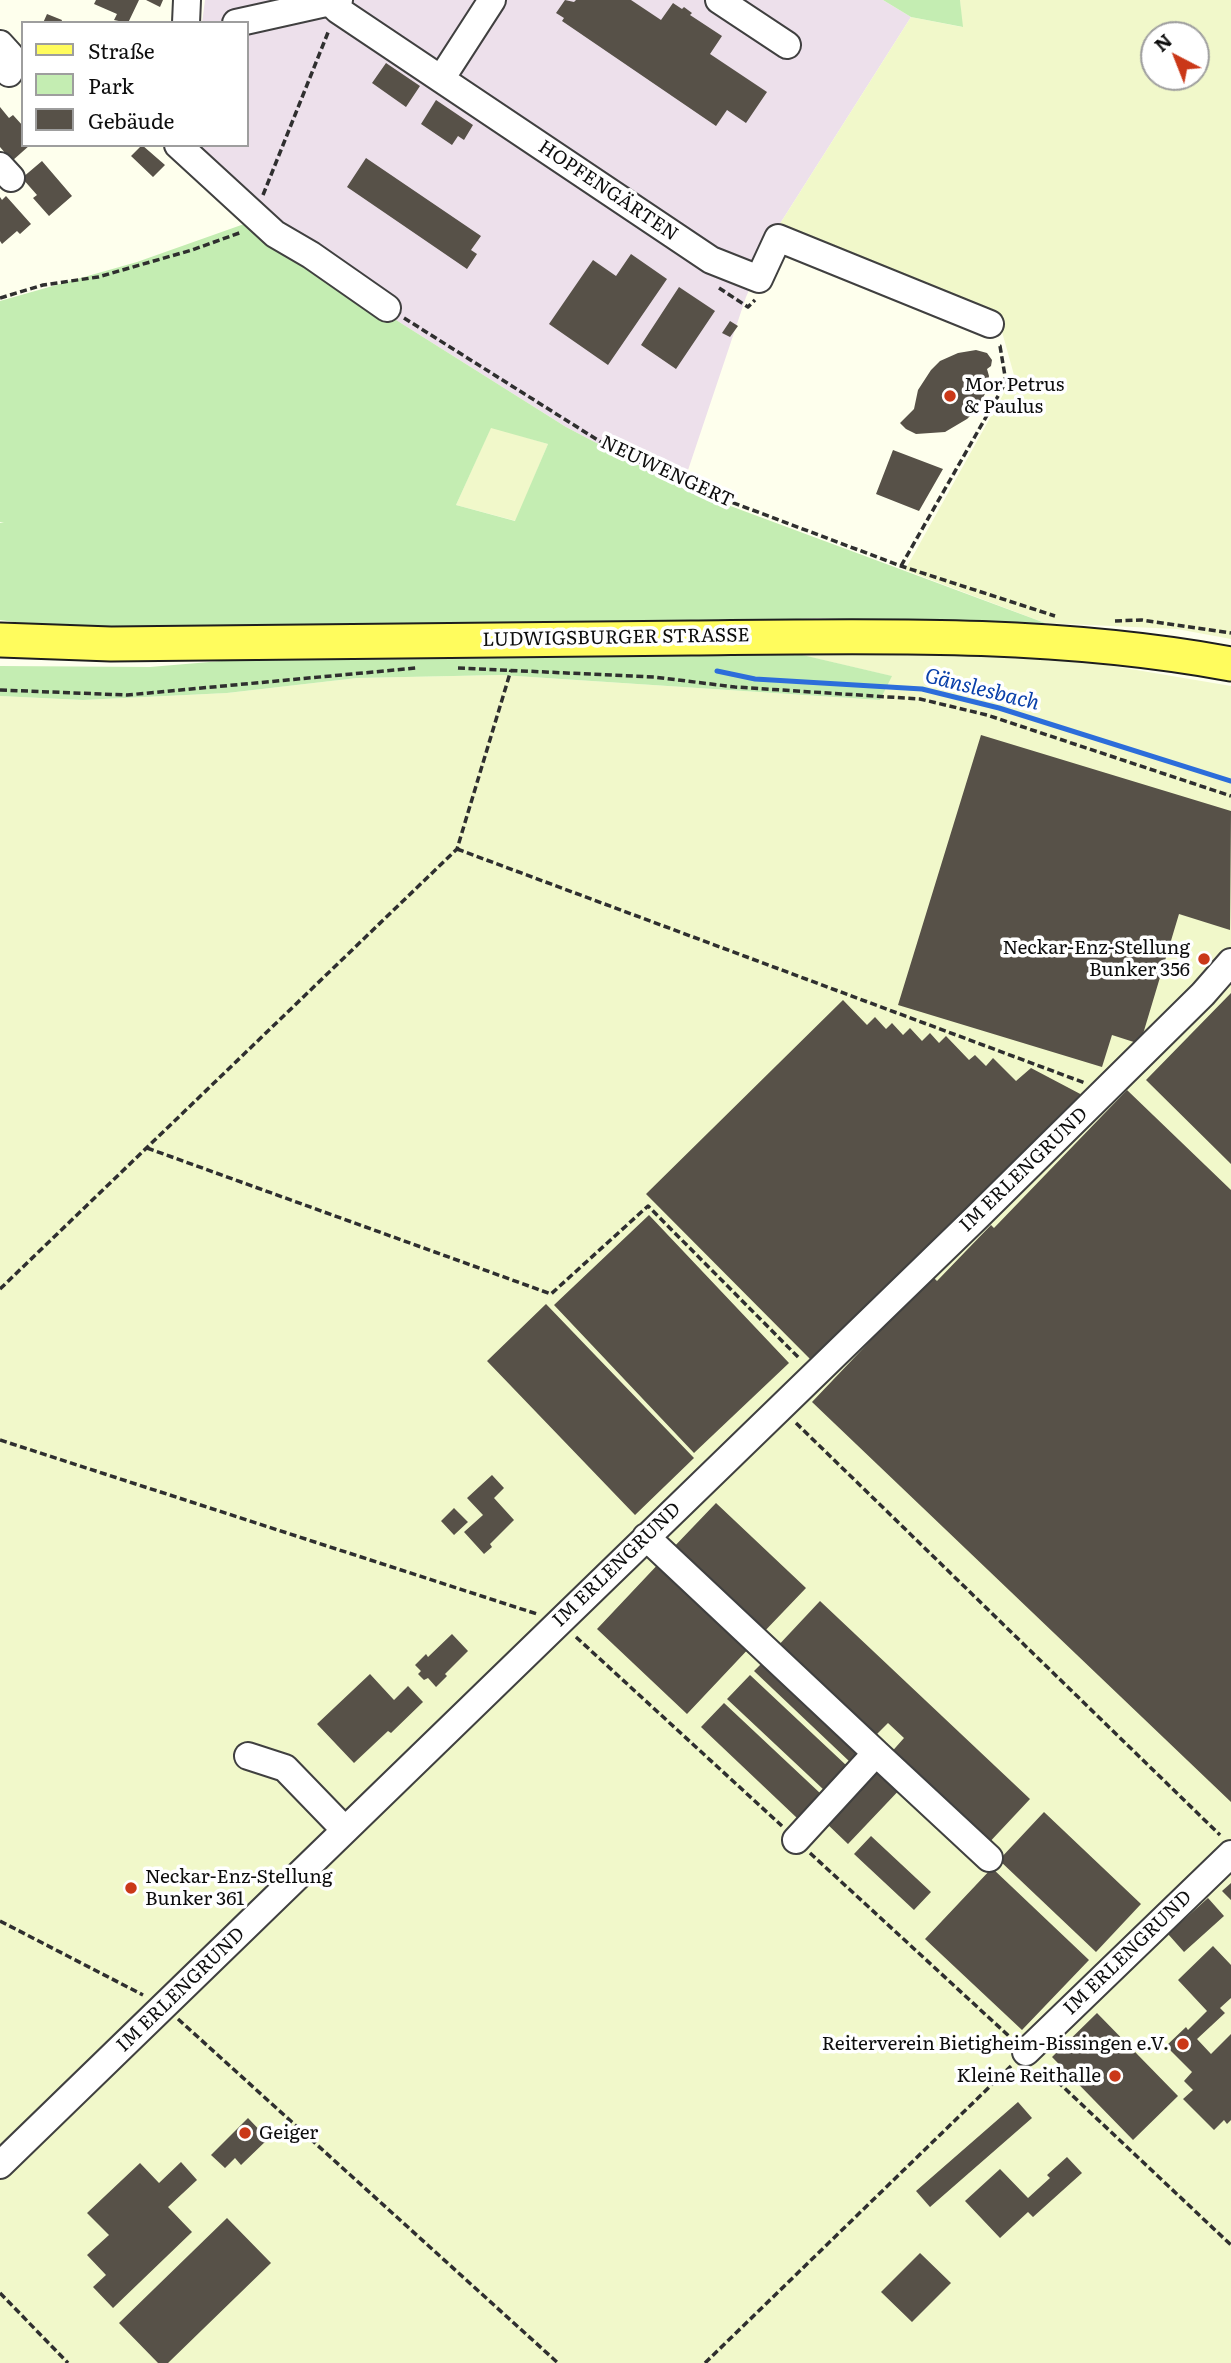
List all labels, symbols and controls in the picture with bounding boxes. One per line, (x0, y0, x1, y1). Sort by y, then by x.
legend (21, 21, 248, 147)
north arrow (1140, 21, 1210, 91)
text: N (1147, 26, 1178, 58)
text: Straße (88, 34, 155, 65)
text: Park (88, 69, 134, 100)
text: Gebäude (88, 104, 174, 135)
street label: HOPFENGÄRTEN (534, 136, 682, 246)
place label: Mor Petrus & Paulus (964, 374, 1064, 418)
marker: Mor Petrus & Paulus (942, 388, 958, 404)
street label: NEUWENGERT (597, 431, 737, 513)
street label: LUDWIGSBURGER STRASSE (482, 624, 750, 652)
water label: Gänslesbach (922, 664, 1042, 716)
place label: Neckar-Enz-Stellung Bunker 356 (1002, 937, 1190, 981)
marker: Neckar-Enz-Stellung Bunker 356 (1196, 951, 1212, 967)
street label: IM ERLENGRUND (955, 1103, 1093, 1237)
street label: IM ERLENGRUND (548, 1498, 686, 1632)
place label: Neckar-Enz-Stellung Bunker 361 (145, 1866, 333, 1910)
marker: Neckar-Enz-Stellung Bunker 361 (123, 1880, 139, 1896)
street label: IM ERLENGRUND (1059, 1886, 1197, 2020)
street label: IM ERLENGRUND (112, 1923, 250, 2057)
place label: Reiterverein Bietigheim-Bissingen e.V. (822, 2033, 1169, 2055)
marker: Reiterverein Bietigheim-Bissingen e.V. (1175, 2036, 1191, 2052)
place label: Kleine Reithalle (956, 2065, 1101, 2087)
marker: Kleine Reithalle (1107, 2068, 1123, 2084)
place label: Geiger (259, 2122, 318, 2144)
marker: Geiger (237, 2125, 253, 2141)

